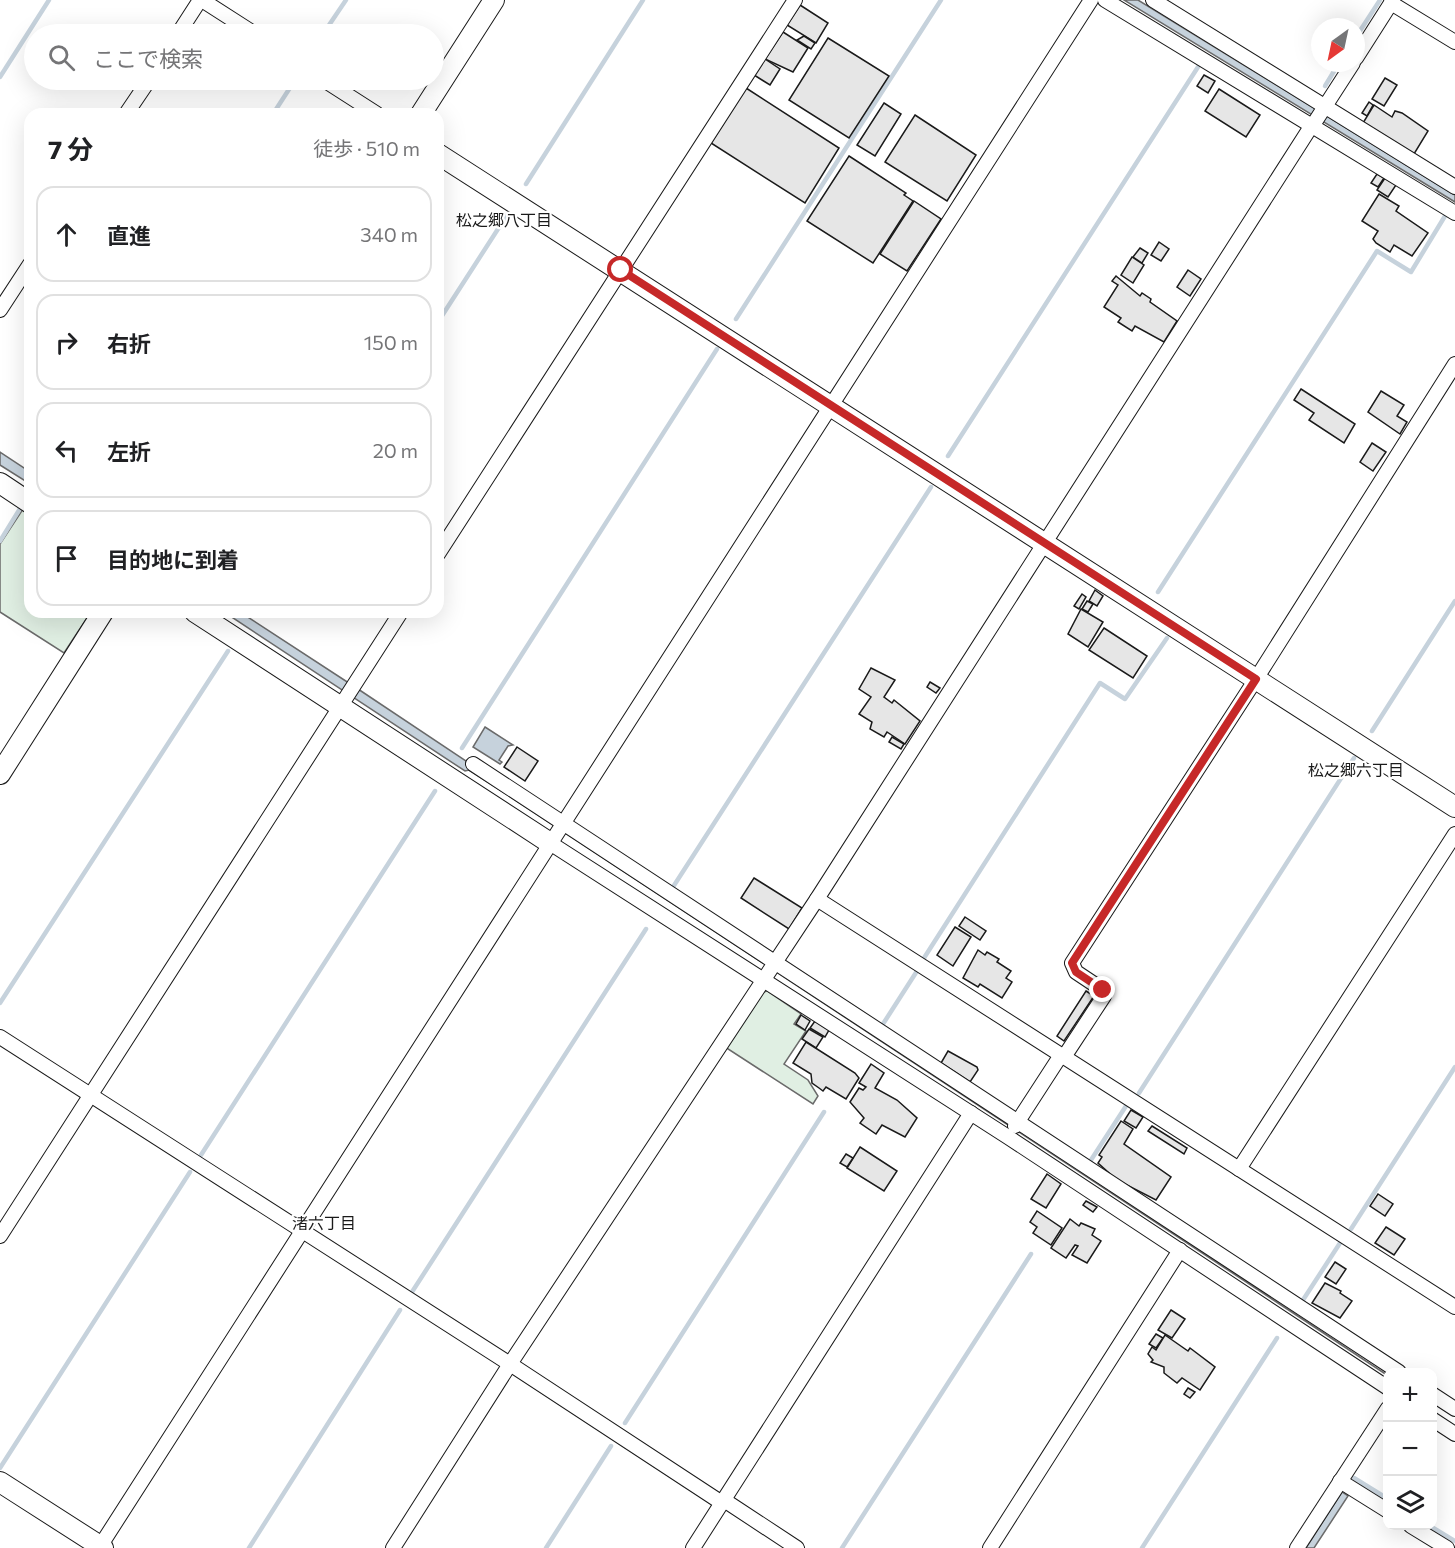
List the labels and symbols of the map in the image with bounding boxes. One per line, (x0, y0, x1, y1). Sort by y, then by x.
north arrow (1311, 18, 1365, 72)
district label: 松之郷八丁目 (456, 210, 552, 229)
route start (607, 256, 633, 282)
district label: 松之郷六丁目 (1308, 760, 1404, 779)
route end (1089, 976, 1115, 1002)
district label: 渚六丁目 (292, 1213, 356, 1232)

